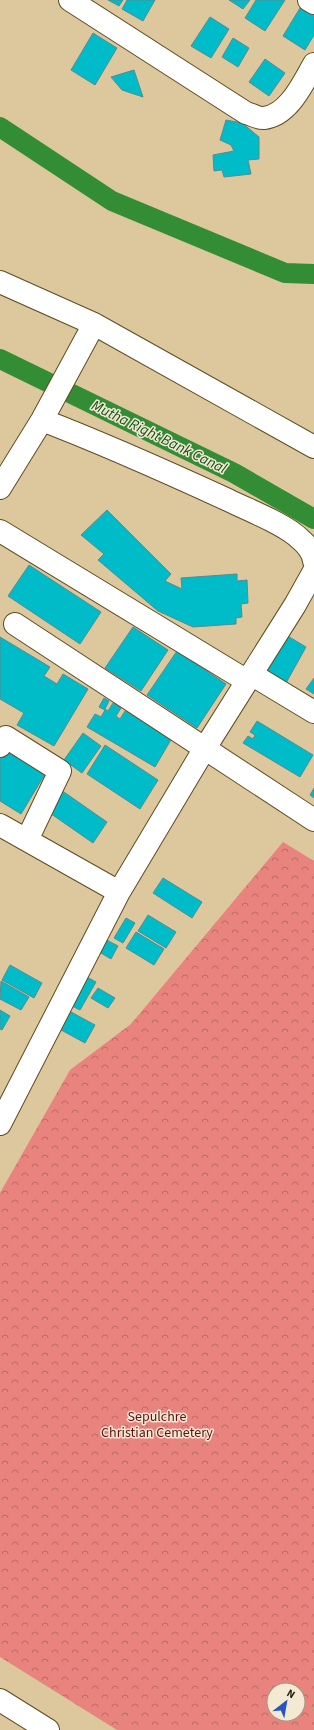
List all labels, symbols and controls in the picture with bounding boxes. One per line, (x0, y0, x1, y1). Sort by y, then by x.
water label: Mutha Right Bank Canal (88, 395, 230, 479)
park label: Sepulchre Christian Cemetery (101, 1407, 213, 1443)
north arrow (266, 1682, 306, 1722)
text: N (284, 1686, 298, 1702)

